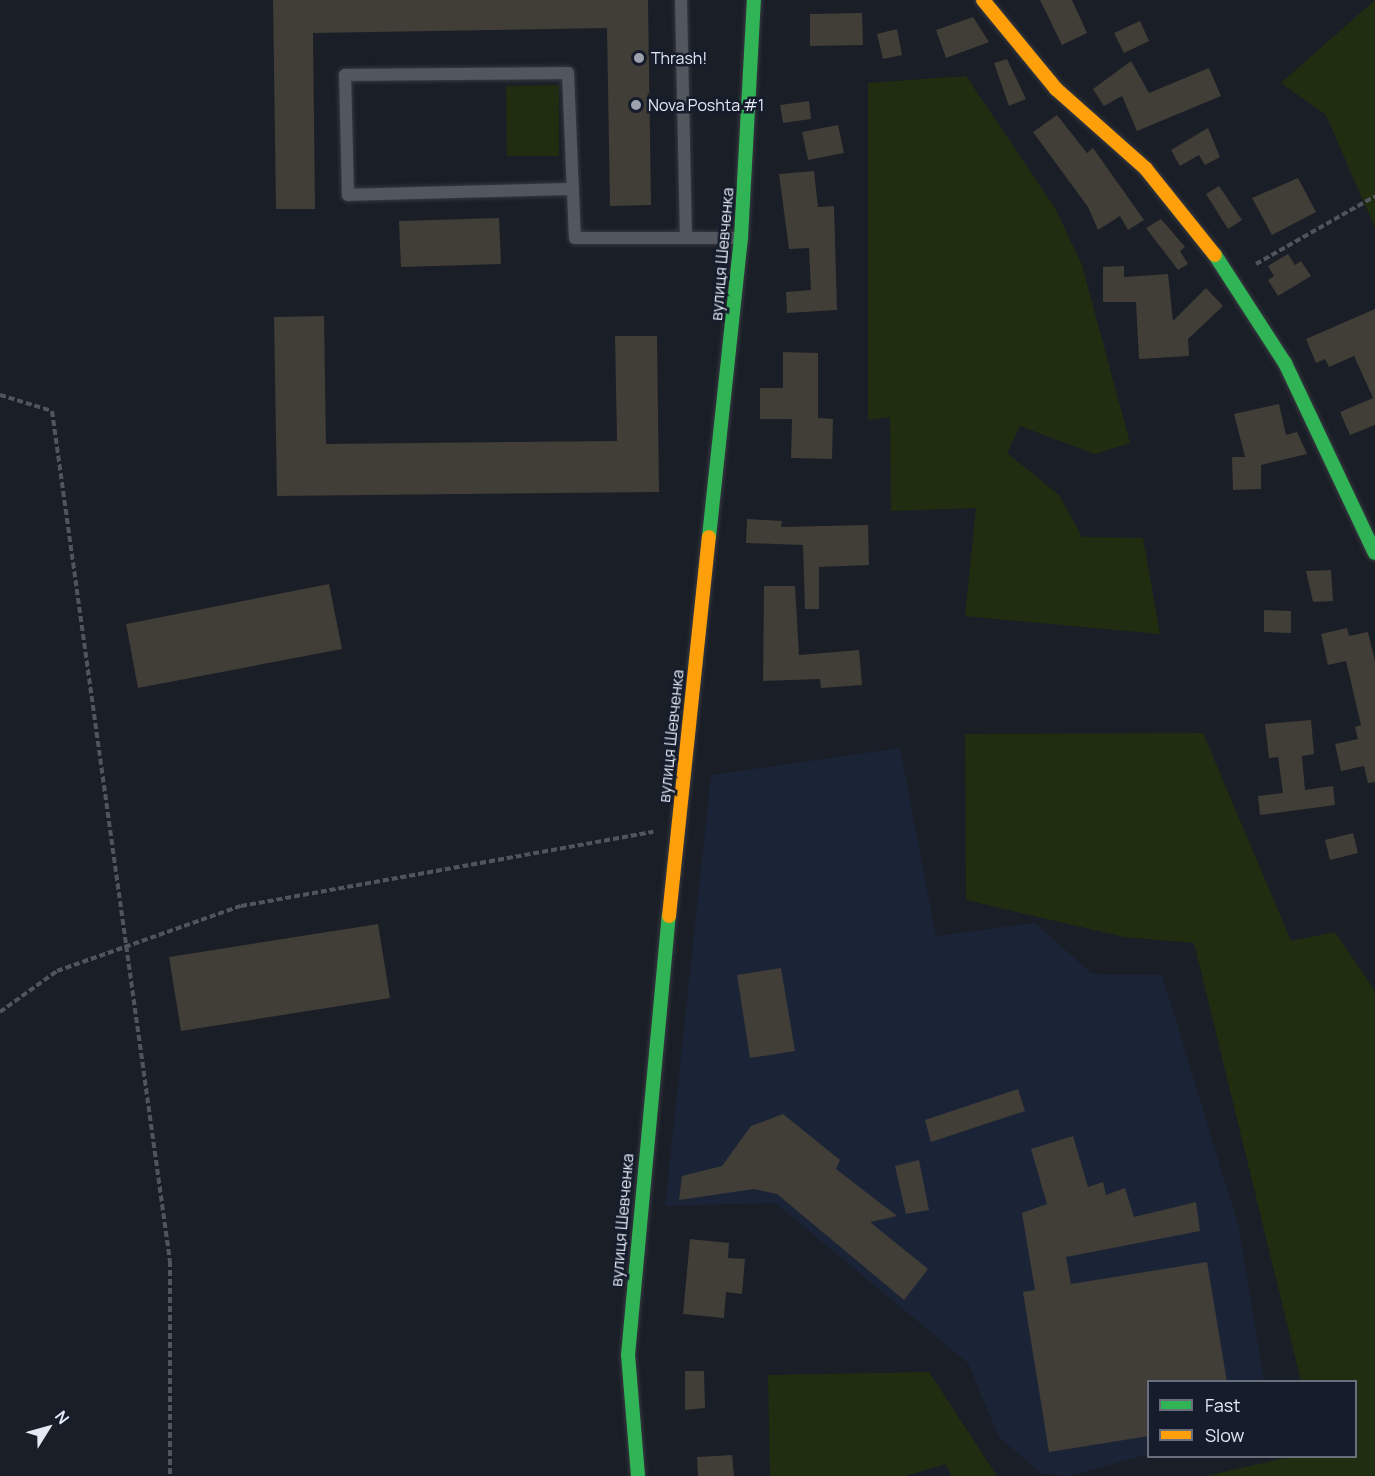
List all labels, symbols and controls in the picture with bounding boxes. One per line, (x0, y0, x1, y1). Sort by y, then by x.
place label: Thrash! (651, 48, 707, 68)
marker: Thrash! (632, 51, 646, 65)
place label: Nova Poshta #1 (648, 95, 764, 115)
marker: Nova Poshta #1 (629, 98, 643, 112)
street label: вулиця Шевченка (707, 187, 737, 321)
street label: вулиця Шевченка (654, 669, 688, 803)
street label: вулиця Шевченка (607, 1153, 637, 1287)
legend (1147, 1380, 1357, 1458)
text: Fast (1205, 1393, 1240, 1417)
north arrow (18, 1398, 78, 1458)
text: N (50, 1406, 75, 1428)
text: Slow (1205, 1423, 1244, 1447)

